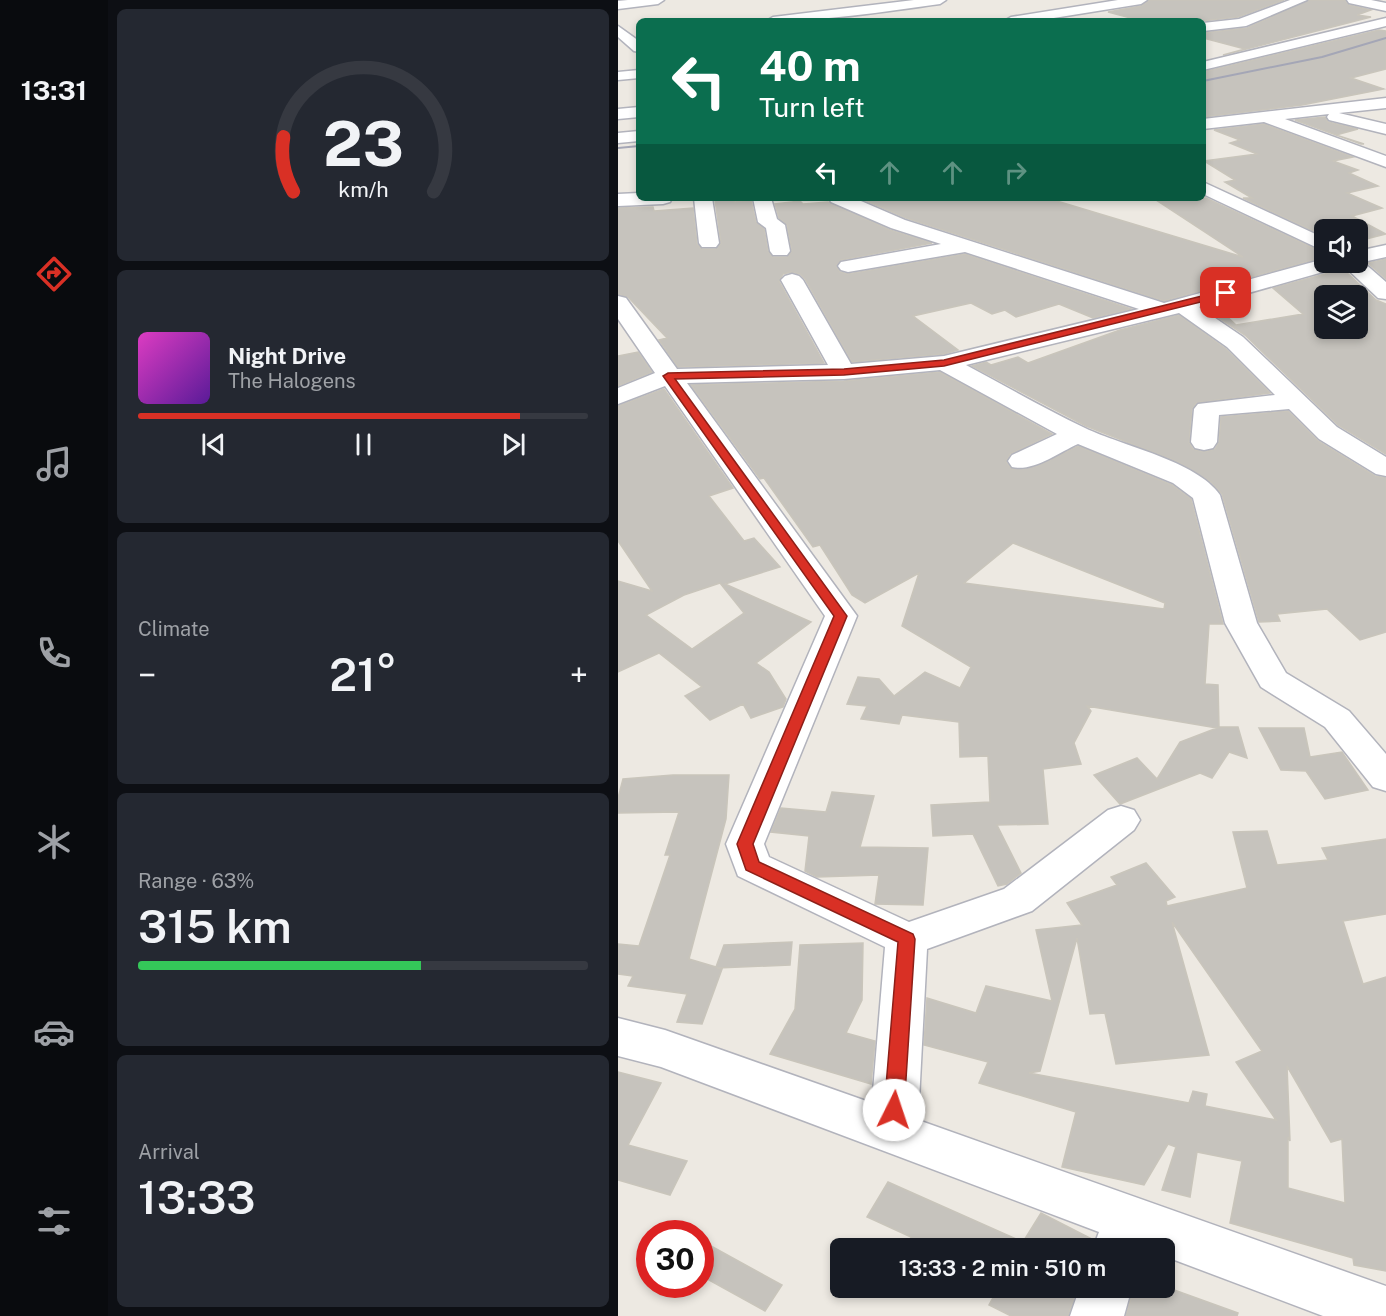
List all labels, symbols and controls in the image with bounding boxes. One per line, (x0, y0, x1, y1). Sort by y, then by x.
text: 40 m (759, 41, 861, 90)
icon: left (660, 42, 738, 120)
text: 13:31 (21, 74, 87, 106)
text: Turn left (759, 91, 865, 123)
text: 23 (322, 107, 404, 180)
icon: left (810, 156, 843, 189)
icon: ahead (873, 156, 906, 189)
icon: ahead (936, 156, 969, 189)
icon: right (999, 156, 1032, 189)
text: km/h (338, 178, 388, 203)
map controls (1314, 219, 1368, 339)
button: sound (1314, 219, 1368, 273)
icon: directions (33, 253, 75, 295)
pin (1200, 267, 1251, 318)
icon: arrive (1209, 276, 1242, 309)
button: layers (1314, 285, 1368, 339)
text: Night Drive (228, 343, 346, 369)
text: The Halogens (228, 369, 356, 393)
icon: previous (197, 428, 230, 461)
icon: pause (347, 428, 380, 461)
icon: next (497, 428, 530, 461)
icon: music (33, 443, 75, 485)
text: Climate (138, 617, 210, 641)
icon: phone (33, 632, 75, 674)
text: 21° (329, 648, 397, 701)
text: − (138, 656, 156, 694)
text: + (570, 656, 588, 694)
icon: climate (33, 821, 75, 863)
text: Range · 63% (138, 869, 254, 893)
text: 315 km (138, 900, 292, 953)
icon: car (33, 1011, 75, 1053)
position arrow (862, 1078, 926, 1142)
text: Arrival (138, 1140, 200, 1164)
text: 13:33 (138, 1171, 255, 1224)
icon: filters (33, 1200, 75, 1242)
speed limit sign: 30 (636, 1220, 714, 1298)
text: 13:33 · 2 min · 510 m (899, 1255, 1106, 1281)

